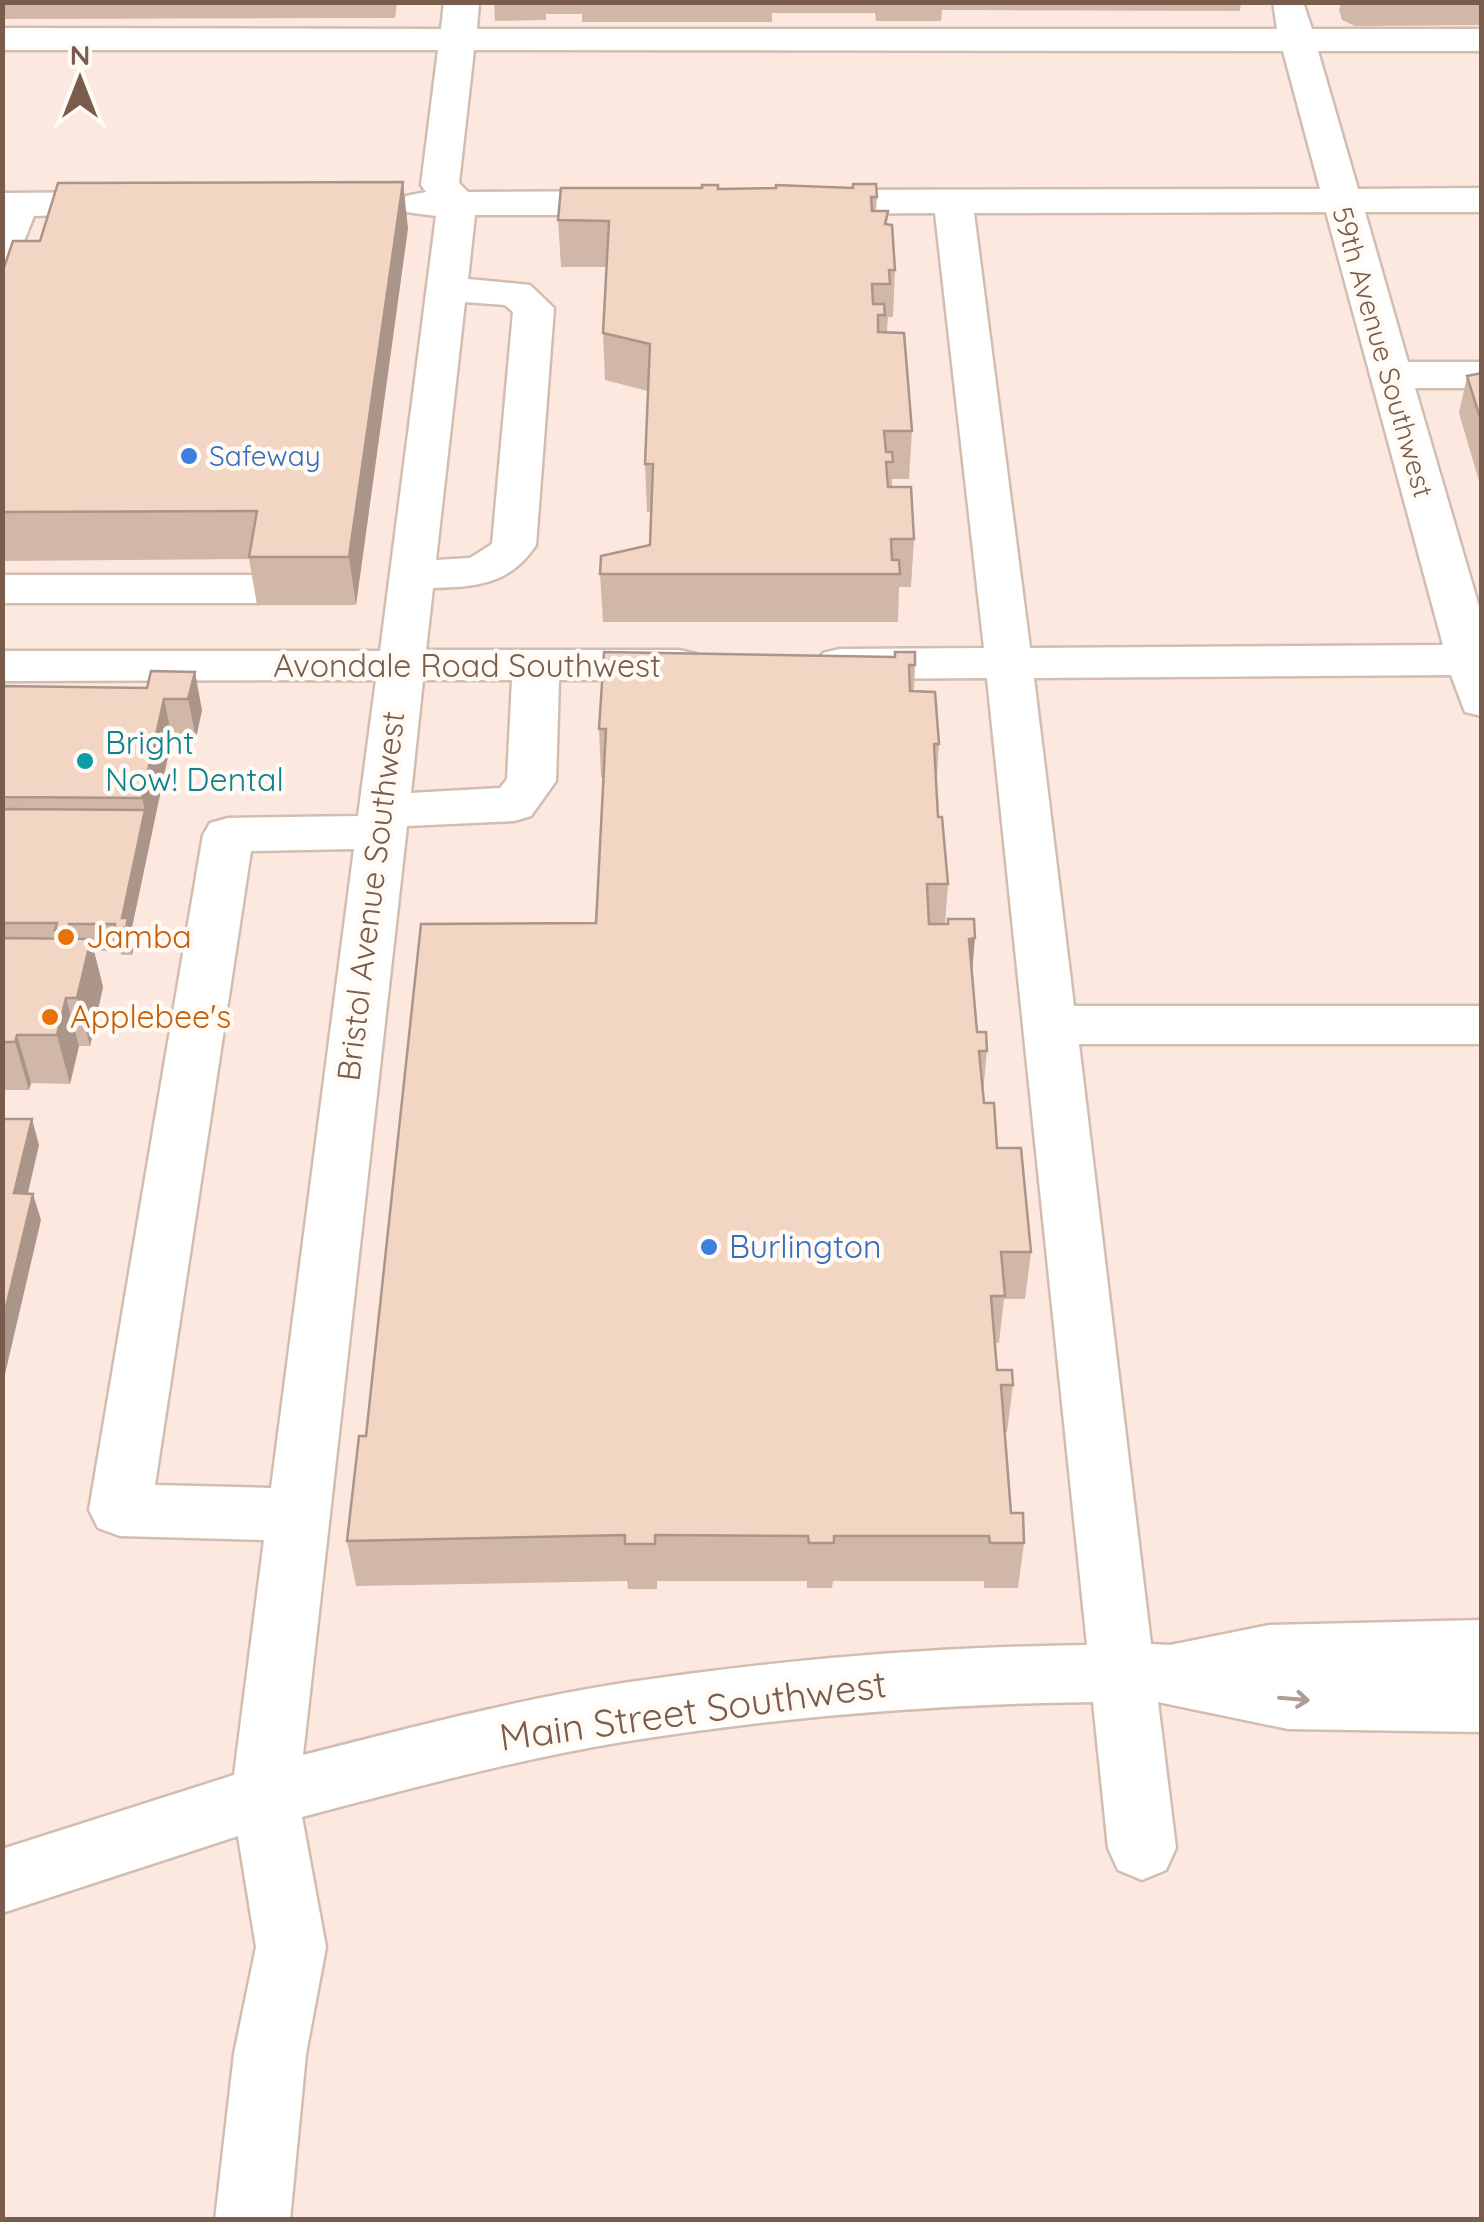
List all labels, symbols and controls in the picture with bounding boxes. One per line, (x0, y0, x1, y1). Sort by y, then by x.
north arrow (30, 30, 130, 130)
text: N (70, 37, 90, 72)
street label: 59th Avenue Southwest (1325, 202, 1442, 501)
place label: Safeway (209, 438, 321, 473)
marker: Safeway (178, 445, 200, 467)
street label: Avondale Road Southwest (273, 645, 661, 685)
street label: Bristol Avenue Southwest (327, 709, 413, 1083)
place label: Bright Now! Dental (105, 722, 284, 799)
marker: Bright Now! Dental (74, 750, 96, 772)
place label: Jamba (86, 916, 192, 956)
marker: Jamba (55, 926, 77, 948)
place label: Applebee's (70, 996, 231, 1036)
marker: Applebee's (39, 1006, 61, 1028)
place label: Burlington (729, 1226, 882, 1266)
marker: Burlington (698, 1236, 720, 1258)
street label: Main Street Southwest (496, 1659, 889, 1761)
one-way arrow (1278, 1689, 1310, 1708)

